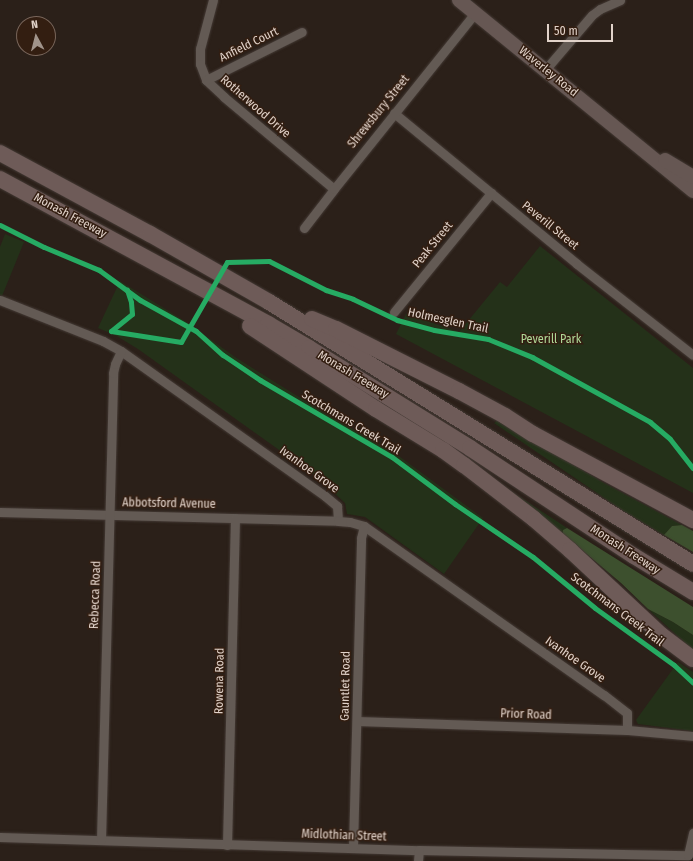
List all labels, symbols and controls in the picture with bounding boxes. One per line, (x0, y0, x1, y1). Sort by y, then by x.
north arrow (16, 16, 56, 56)
scale bar (549, 16, 615, 42)
text: N (31, 18, 39, 31)
text: 50 m (554, 24, 578, 38)
street label: Anfield Court (217, 25, 281, 65)
street label: Waverley Road (516, 44, 580, 100)
street label: Rotherwood Drive (217, 73, 293, 141)
street label: Shrewsbury Street (345, 73, 413, 151)
street label: Monash Freeway (31, 191, 109, 241)
street label: Peverill Street (519, 199, 581, 253)
street label: Peak Street (410, 219, 456, 271)
street label: Holmesglen Trail (406, 305, 490, 337)
park label: Peverill Park (521, 333, 581, 347)
street label: Monash Freeway (315, 348, 391, 402)
street label: Scotchmans Creek Trail (299, 388, 403, 458)
street label: Ivanhoe Grove (276, 444, 342, 496)
street label: Abbotsford Avenue (122, 496, 216, 512)
street label: Monash Freeway (587, 522, 663, 578)
street label: Rebecca Road (88, 561, 104, 629)
street label: Scotchmans Creek Trail (568, 570, 666, 650)
street label: Ivanhoe Grove (542, 634, 608, 686)
street label: Rowena Road (212, 648, 228, 714)
street label: Gauntlet Road (338, 651, 354, 721)
street label: Prior Road (500, 707, 552, 723)
street label: Midlothian Street (301, 827, 387, 845)

